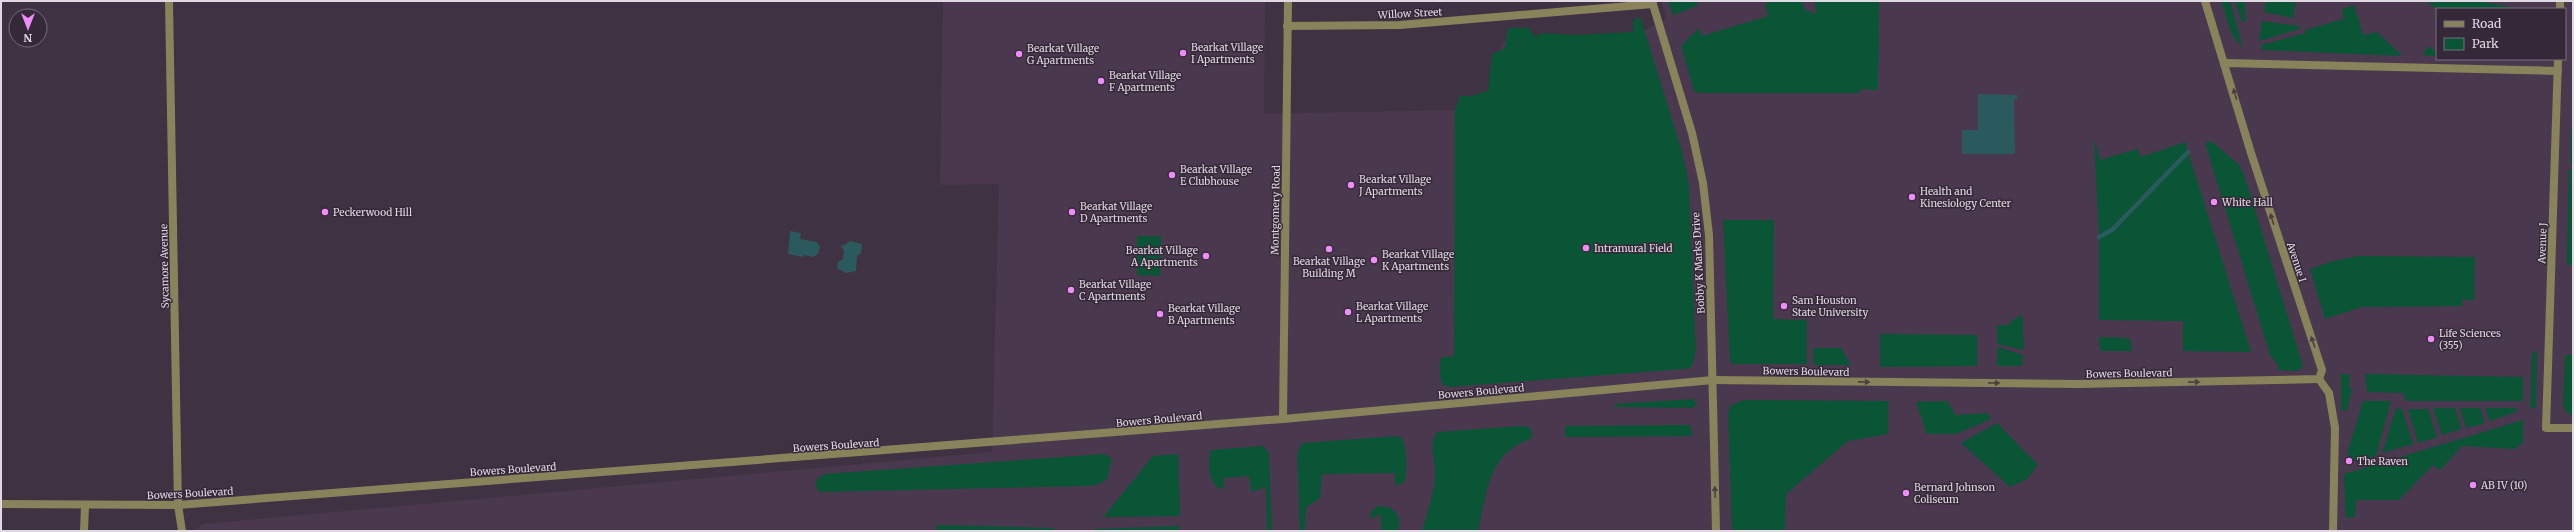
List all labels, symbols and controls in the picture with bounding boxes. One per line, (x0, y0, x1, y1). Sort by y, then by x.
street label: Willow Street (1376, 5, 1443, 22)
north arrow (8, 8, 48, 48)
legend (2436, 8, 2566, 60)
text: Road (2472, 16, 2501, 31)
text: N (23, 31, 32, 45)
text: Park (2472, 36, 2499, 51)
place label: Bearkat Village I Apartments (1191, 41, 1263, 66)
place label: Bearkat Village G Apartments (1027, 42, 1099, 67)
marker: Bearkat Village I Apartments (1178, 48, 1188, 58)
marker: Bearkat Village G Apartments (1014, 49, 1024, 59)
place label: Bearkat Village F Apartments (1109, 69, 1181, 94)
marker: Bearkat Village F Apartments (1096, 76, 1106, 86)
one-way arrow (2232, 88, 2238, 100)
place label: Bearkat Village E Clubhouse (1180, 163, 1252, 188)
street label: Montgomery Road (1268, 165, 1283, 255)
marker: Bearkat Village E Clubhouse (1167, 170, 1177, 180)
place label: Bearkat Village J Apartments (1358, 173, 1431, 198)
marker: Bearkat Village J Apartments (1346, 180, 1356, 190)
place label: Health and Kinesiology Center (1920, 185, 2012, 210)
marker: Health and Kinesiology Center (1907, 192, 1917, 202)
place label: White Hall (2221, 196, 2273, 209)
marker: White Hall (2209, 197, 2219, 207)
place label: Bearkat Village D Apartments (1080, 200, 1152, 225)
place label: Peckerwood Hill (333, 206, 412, 219)
marker: Peckerwood Hill (320, 207, 330, 217)
marker: Bearkat Village D Apartments (1067, 207, 1077, 217)
street label: Bobby K Marks Drive (1689, 212, 1708, 314)
one-way arrow (2269, 212, 2275, 224)
street label: Avenue J (2535, 222, 2550, 265)
street label: Sycamore Avenue (157, 224, 172, 308)
street label: Avenue I (2284, 240, 2309, 284)
place label: Intramural Field (1594, 242, 1672, 255)
marker: Intramural Field (1581, 243, 1591, 253)
place label: Bearkat Village A Apartments (1126, 244, 1198, 269)
marker: Bearkat Village Building M (1324, 244, 1334, 254)
place label: Bearkat Village K Apartments (1382, 248, 1454, 273)
marker: Bearkat Village A Apartments (1201, 251, 1211, 261)
place label: Bearkat Village Building M (1293, 255, 1365, 280)
marker: Bearkat Village K Apartments (1369, 255, 1379, 265)
place label: Bearkat Village C Apartments (1079, 278, 1151, 303)
marker: Bearkat Village C Apartments (1066, 285, 1076, 295)
place label: Sam Houston State University (1792, 294, 1868, 319)
place label: Bearkat Village L Apartments (1356, 300, 1428, 325)
marker: Sam Houston State University (1779, 301, 1789, 311)
place label: Bearkat Village B Apartments (1168, 302, 1240, 327)
marker: Bearkat Village L Apartments (1343, 307, 1353, 317)
marker: Bearkat Village B Apartments (1155, 309, 1165, 319)
place label: Life Sciences (355) (2439, 327, 2501, 352)
marker: Life Sciences (355) (2426, 334, 2436, 344)
one-way arrow (2310, 336, 2316, 348)
street label: Bowers Boulevard (1763, 364, 1849, 379)
street label: Bowers Boulevard (2086, 366, 2172, 381)
one-way arrow (2188, 378, 2200, 385)
one-way arrow (1858, 379, 1871, 385)
one-way arrow (1988, 380, 2001, 386)
street label: Bowers Boulevard (1437, 381, 1525, 402)
street label: Bowers Boulevard (1115, 409, 1203, 430)
street label: Bowers Boulevard (792, 436, 880, 455)
place label: The Raven (2357, 455, 2408, 468)
marker: The Raven (2344, 456, 2354, 466)
street label: Bowers Boulevard (469, 460, 557, 479)
place label: AB IV (10) (2480, 479, 2527, 492)
marker: AB IV (10) (2468, 480, 2478, 490)
place label: Bernard Johnson Coliseum (1914, 481, 1995, 506)
street label: Bowers Boulevard (146, 485, 234, 502)
one-way arrow (1712, 486, 1719, 498)
marker: Bernard Johnson Coliseum (1901, 488, 1911, 498)

